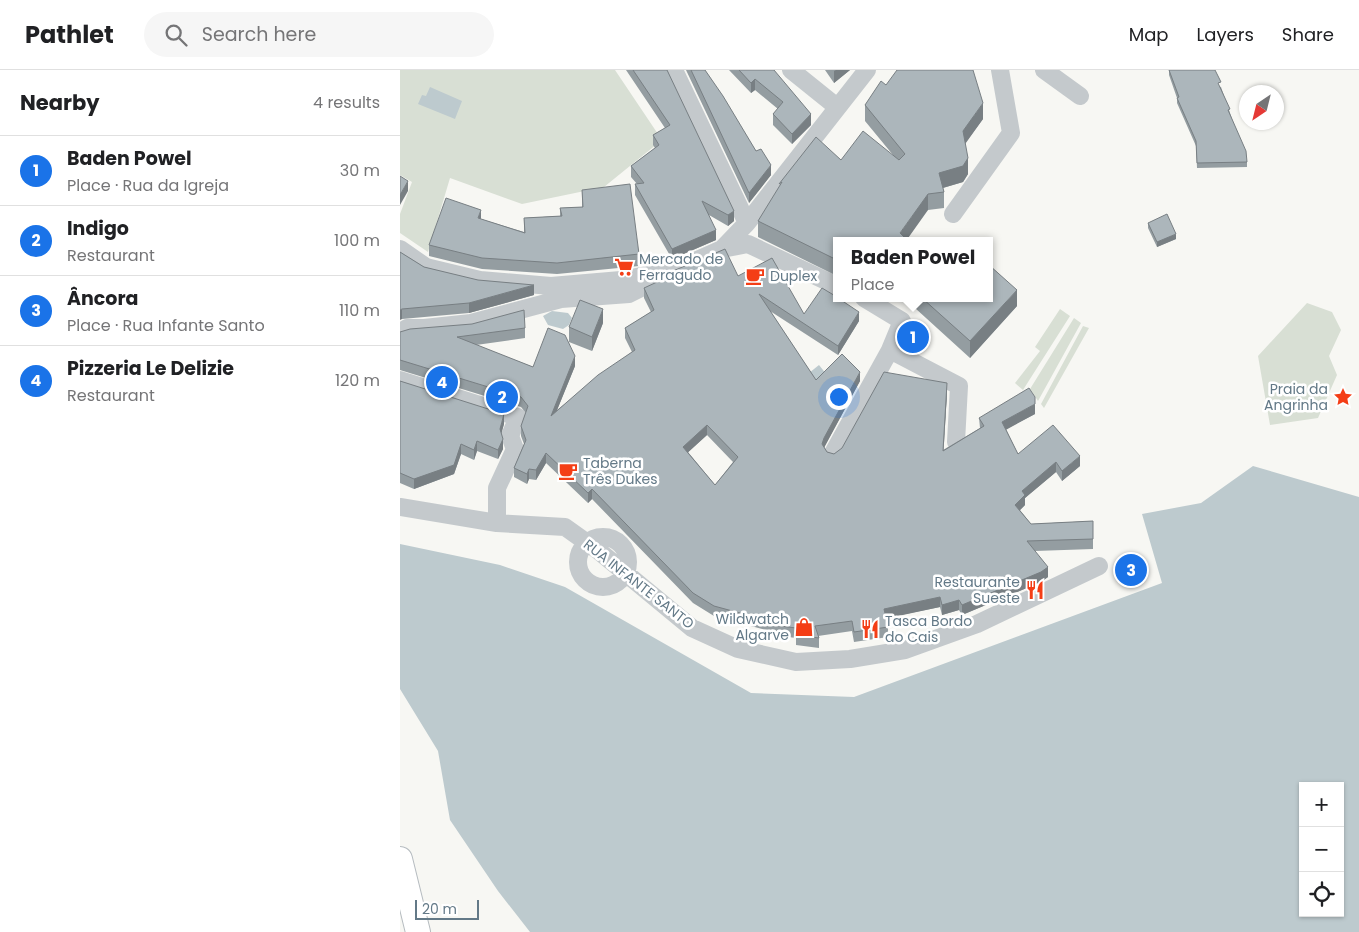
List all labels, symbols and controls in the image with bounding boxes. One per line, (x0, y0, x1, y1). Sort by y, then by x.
search box (144, 12, 494, 57)
text: Pathlet (25, 18, 114, 51)
icon: search (162, 21, 190, 49)
text: Search here (202, 21, 316, 48)
text: Map (1129, 22, 1169, 47)
text: Layers (1197, 22, 1254, 47)
text: Share (1282, 22, 1334, 47)
north arrow (1239, 85, 1284, 130)
text: Nearby (20, 88, 100, 117)
text: 4 results (313, 91, 380, 114)
text: Baden Powel (67, 145, 192, 172)
text: 1 (33, 159, 39, 182)
text: 30 m (340, 159, 380, 182)
text: Place · Rua da Igreja (67, 174, 229, 197)
text: Indigo (67, 215, 129, 242)
text: 2 (31, 229, 41, 252)
text: 100 m (334, 229, 380, 252)
popup (833, 237, 993, 302)
text: Restaurant (67, 244, 155, 267)
text: Baden Powel (851, 244, 975, 271)
place label: Mercado de Ferragudo (639, 249, 724, 285)
supermarket icon: Mercado de Ferragudo (613, 256, 635, 278)
cafe icon: Duplex (744, 265, 766, 287)
place label: Duplex (770, 266, 817, 286)
text: Place (851, 273, 894, 296)
text: Âncora (67, 285, 138, 312)
text: 3 (31, 299, 41, 322)
text: 110 m (339, 299, 380, 322)
text: Place · Rua Infante Santo (67, 314, 265, 337)
pin: 1 (897, 318, 929, 356)
text: Pizzeria Le Delizie (67, 355, 234, 382)
pin: 4 (426, 363, 458, 401)
text: 4 (31, 369, 41, 392)
text: 120 m (335, 369, 380, 392)
pin: 2 (486, 378, 518, 416)
place label: Praia da Angrinha (1264, 379, 1328, 415)
text: Restaurant (67, 384, 155, 407)
your location (826, 384, 852, 410)
place icon: Praia da Angrinha (1332, 386, 1354, 408)
place label: Taberna Três Dukes (583, 453, 658, 489)
cafe icon: Taberna Três Dukes (557, 460, 579, 482)
street label: RUA INFANTE SANTO (580, 534, 698, 634)
pin: 3 (1115, 551, 1147, 589)
place label: Restaurante Sueste (935, 572, 1020, 608)
restaurant icon: Restaurante Sueste (1024, 579, 1046, 601)
place label: Wildwatch Algarve (715, 609, 789, 645)
place label: Tasca Bordo do Cais (885, 611, 972, 647)
shop icon: Wildwatch Algarve (793, 616, 815, 638)
restaurant icon: Tasca Bordo do Cais (859, 618, 881, 640)
map controls (1299, 782, 1344, 917)
button: + (1299, 782, 1344, 827)
button: − (1299, 827, 1344, 872)
button: locate (1299, 872, 1344, 917)
scale bar (415, 897, 479, 920)
text: 20 m (422, 899, 457, 919)

